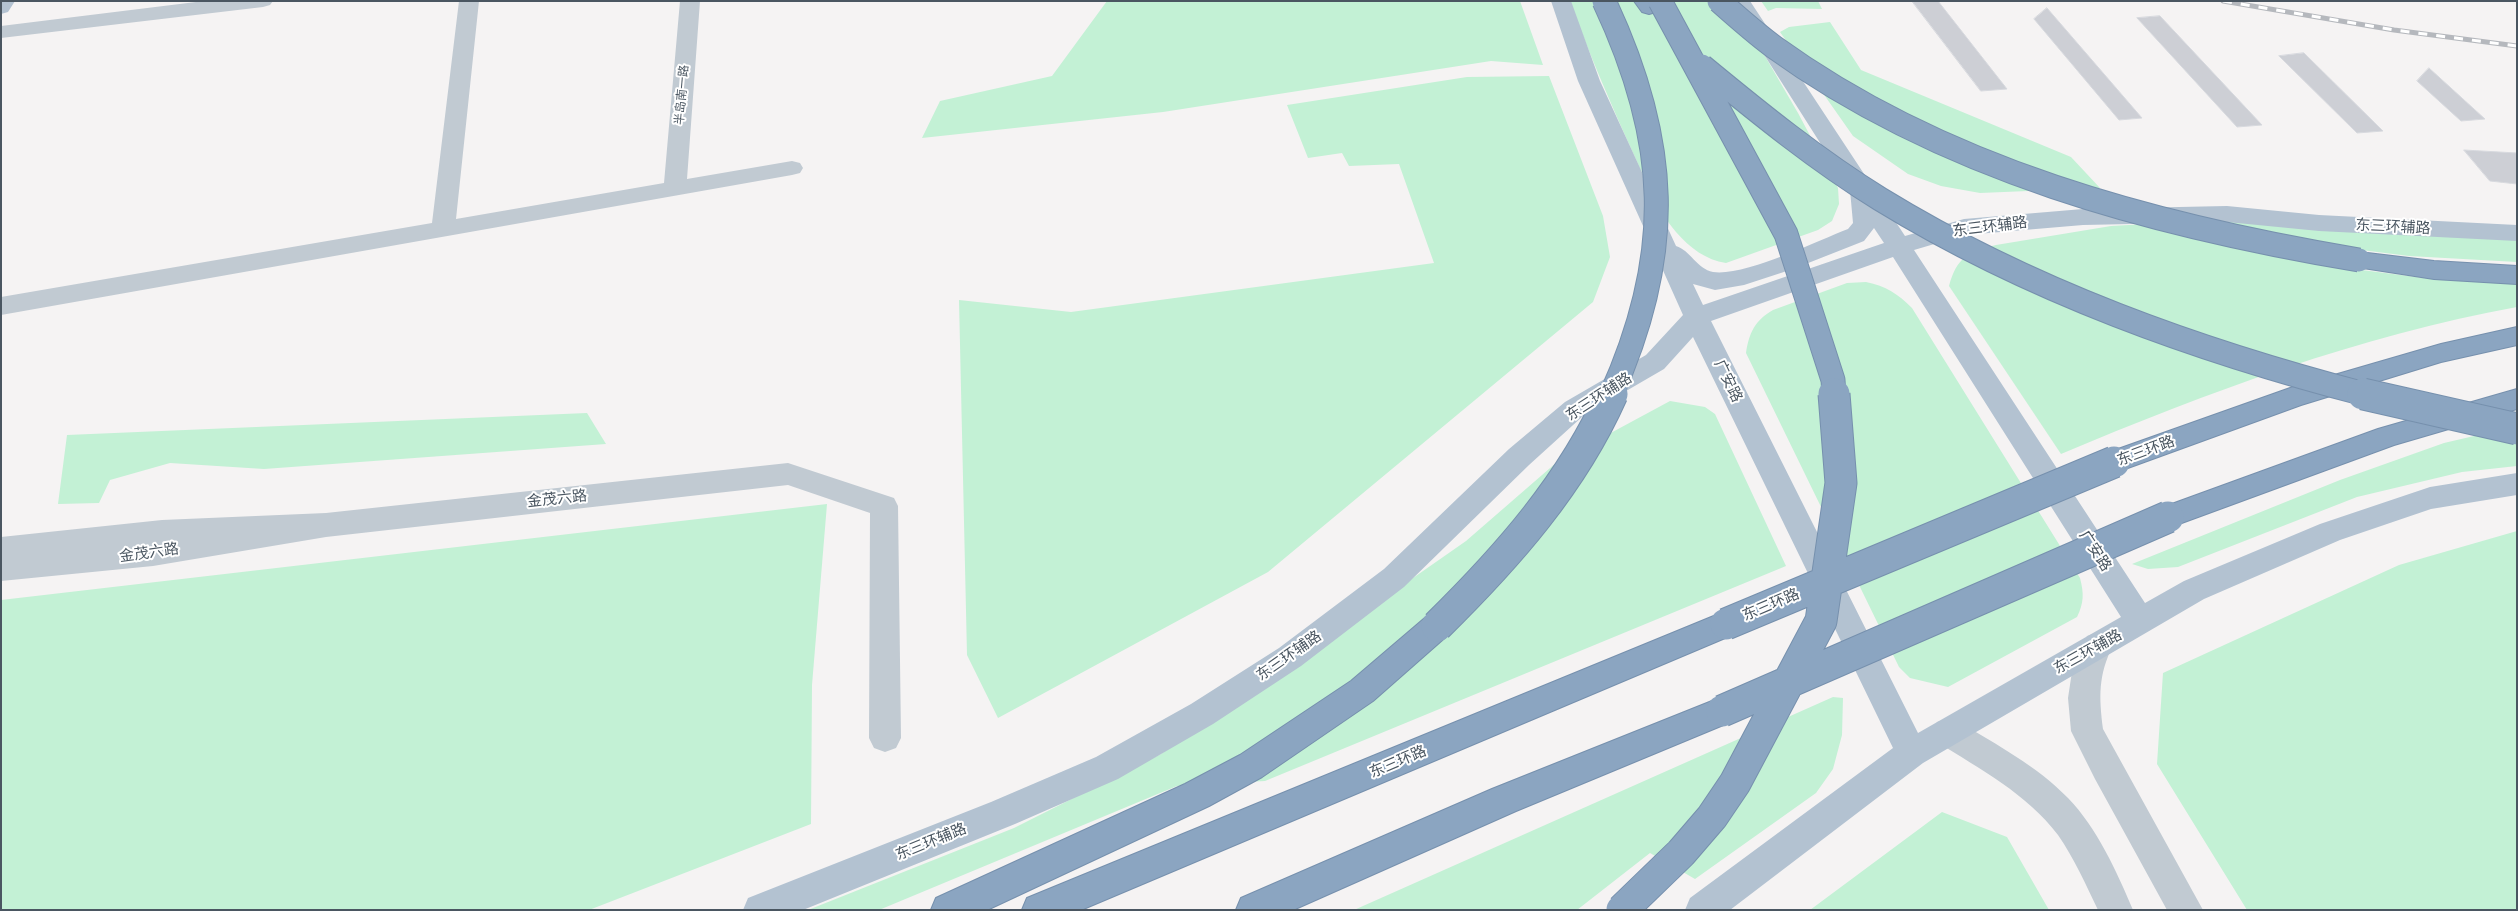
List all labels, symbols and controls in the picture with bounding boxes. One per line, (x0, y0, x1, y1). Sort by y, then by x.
street label: 半岛南一路 (672, 64, 692, 126)
street label: 东三环辅路 (1952, 213, 2028, 241)
street label: 东三环辅路 (2355, 216, 2431, 238)
street label: 广安路 (1710, 357, 1746, 405)
street label: 东三环辅路 (1563, 369, 1635, 425)
street label: 东三环路 (2115, 432, 2177, 470)
street label: 金茂六路 (526, 487, 588, 511)
street label: 广安路 (2075, 527, 2115, 575)
street label: 金茂六路 (118, 540, 180, 566)
street label: 东三环路 (1740, 585, 1802, 625)
street label: 东三环辅路 (2051, 626, 2125, 678)
street label: 东三环辅路 (1253, 627, 1325, 685)
street label: 东三环路 (1367, 742, 1429, 782)
street label: 东三环辅路 (893, 820, 969, 864)

